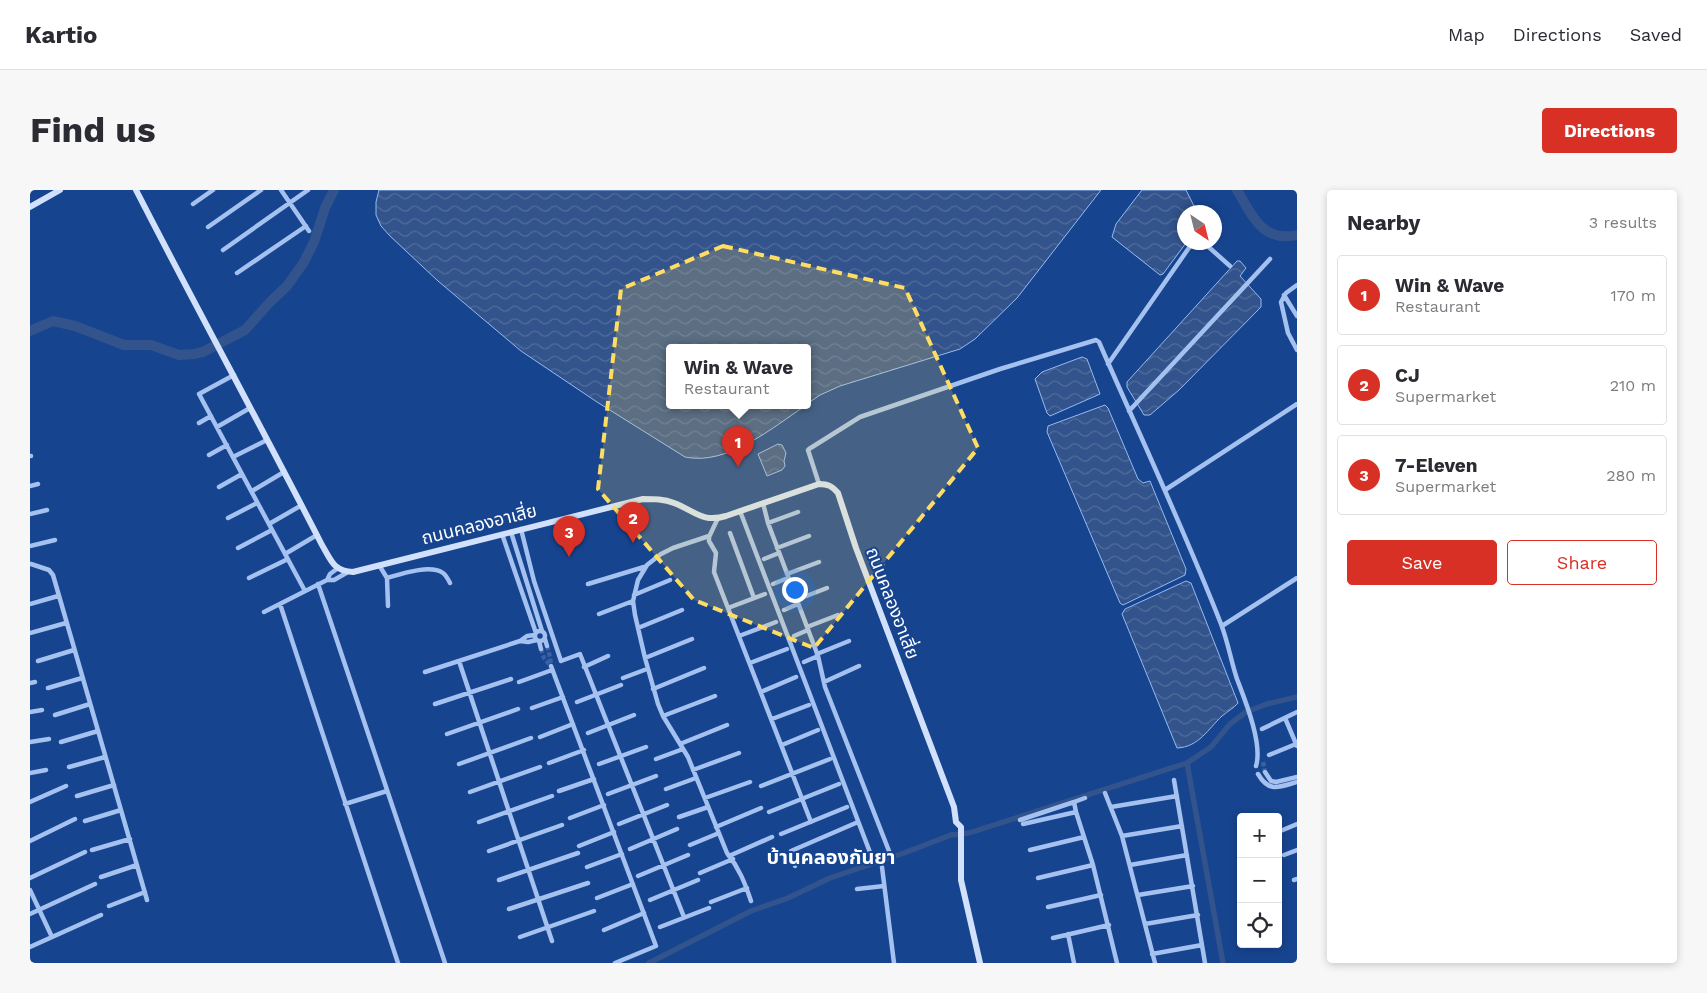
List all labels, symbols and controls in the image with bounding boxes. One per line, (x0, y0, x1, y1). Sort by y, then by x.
text: Kartio (25, 21, 97, 49)
text: Map (1448, 24, 1485, 45)
text: Directions (1513, 24, 1602, 45)
text: Saved (1630, 24, 1682, 45)
button: Directions (1542, 108, 1677, 153)
text: Find us (30, 109, 156, 151)
north arrow (1177, 205, 1222, 250)
text: Nearby (1347, 210, 1420, 235)
text: 3 results (1589, 213, 1657, 232)
text: Win & Wave (1395, 274, 1504, 297)
text: 1 (1361, 286, 1367, 305)
text: 170 m (1610, 286, 1656, 305)
text: Restaurant (1395, 297, 1481, 316)
popup (666, 344, 811, 409)
text: Win & Wave (684, 356, 793, 379)
text: CJ (1395, 364, 1420, 387)
text: 2 (1359, 376, 1369, 395)
text: 210 m (1610, 376, 1656, 395)
text: Restaurant (684, 379, 769, 398)
text: Supermarket (1395, 387, 1496, 406)
pin: 1 (722, 426, 754, 467)
text: 7-Eleven (1395, 454, 1478, 477)
text: 3 (1359, 466, 1369, 485)
text: 280 m (1606, 466, 1656, 485)
text: Supermarket (1395, 477, 1496, 496)
street label: ถนนคลองอาเสี่ย (419, 498, 539, 548)
pin: 2 (617, 502, 649, 543)
pin: 3 (553, 516, 585, 557)
button: Save (1347, 540, 1497, 585)
button: Share (1507, 540, 1657, 585)
street label: ถนนคลองอาเสี่ย (862, 543, 926, 662)
your location (782, 577, 808, 603)
map controls (1237, 813, 1282, 948)
button: + (1237, 813, 1282, 858)
district label: บ้านคลองกันยา (766, 845, 896, 869)
button: − (1237, 858, 1282, 903)
button: locate (1237, 903, 1282, 948)

